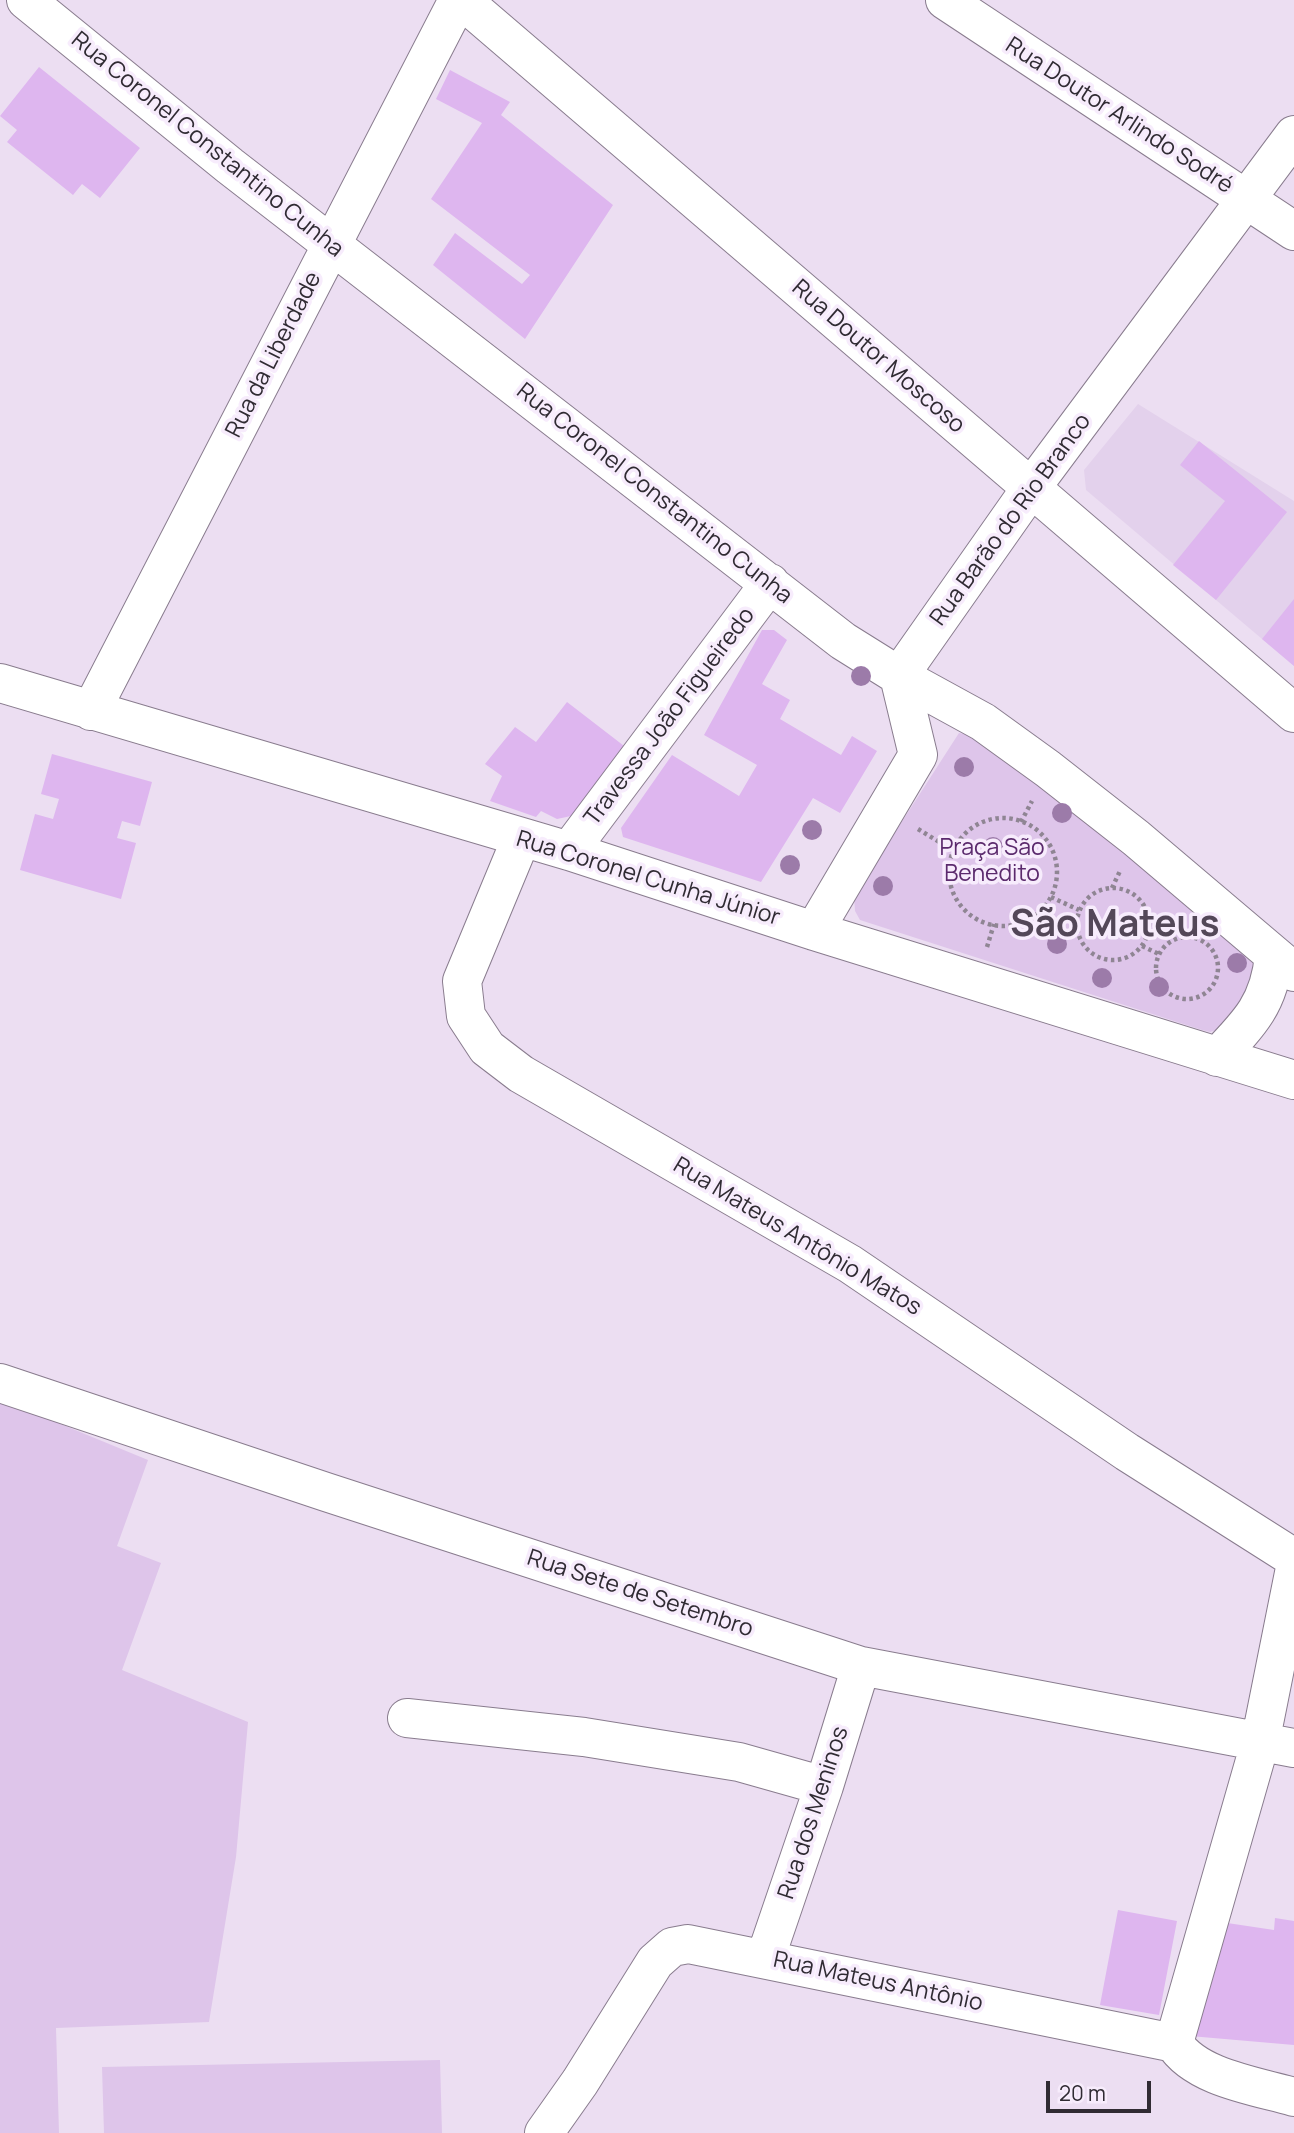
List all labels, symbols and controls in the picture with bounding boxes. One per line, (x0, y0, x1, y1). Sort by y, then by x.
street label: Rua Coronel Constantino Cunha (65, 27, 349, 263)
street label: Rua Doutor Arlindo Sodré (1000, 32, 1238, 200)
street label: Rua da Liberdade (220, 268, 328, 442)
street label: Rua Doutor Moscoso (786, 274, 970, 440)
street label: Rua Coronel Constantino Cunha (511, 378, 797, 610)
street label: Rua Barão do Rio Branco (925, 409, 1097, 631)
street label: Travessa João Figueiredo (579, 603, 761, 831)
street label: Rua Coronel Cunha Júnior (513, 826, 783, 932)
park label: Praça São Benedito (939, 835, 1045, 889)
district label: São Mateus (1010, 904, 1220, 948)
street label: Rua Mateus Antônio Matos (668, 1152, 926, 1322)
street label: Rua Sete de Setembro (524, 1544, 756, 1644)
street label: Rua dos Meninos (773, 1723, 855, 1903)
street label: Rua Mateus Antônio (771, 1946, 985, 2018)
scale bar (1049, 2066, 1154, 2110)
text: 20 m (1059, 2079, 1106, 2107)

